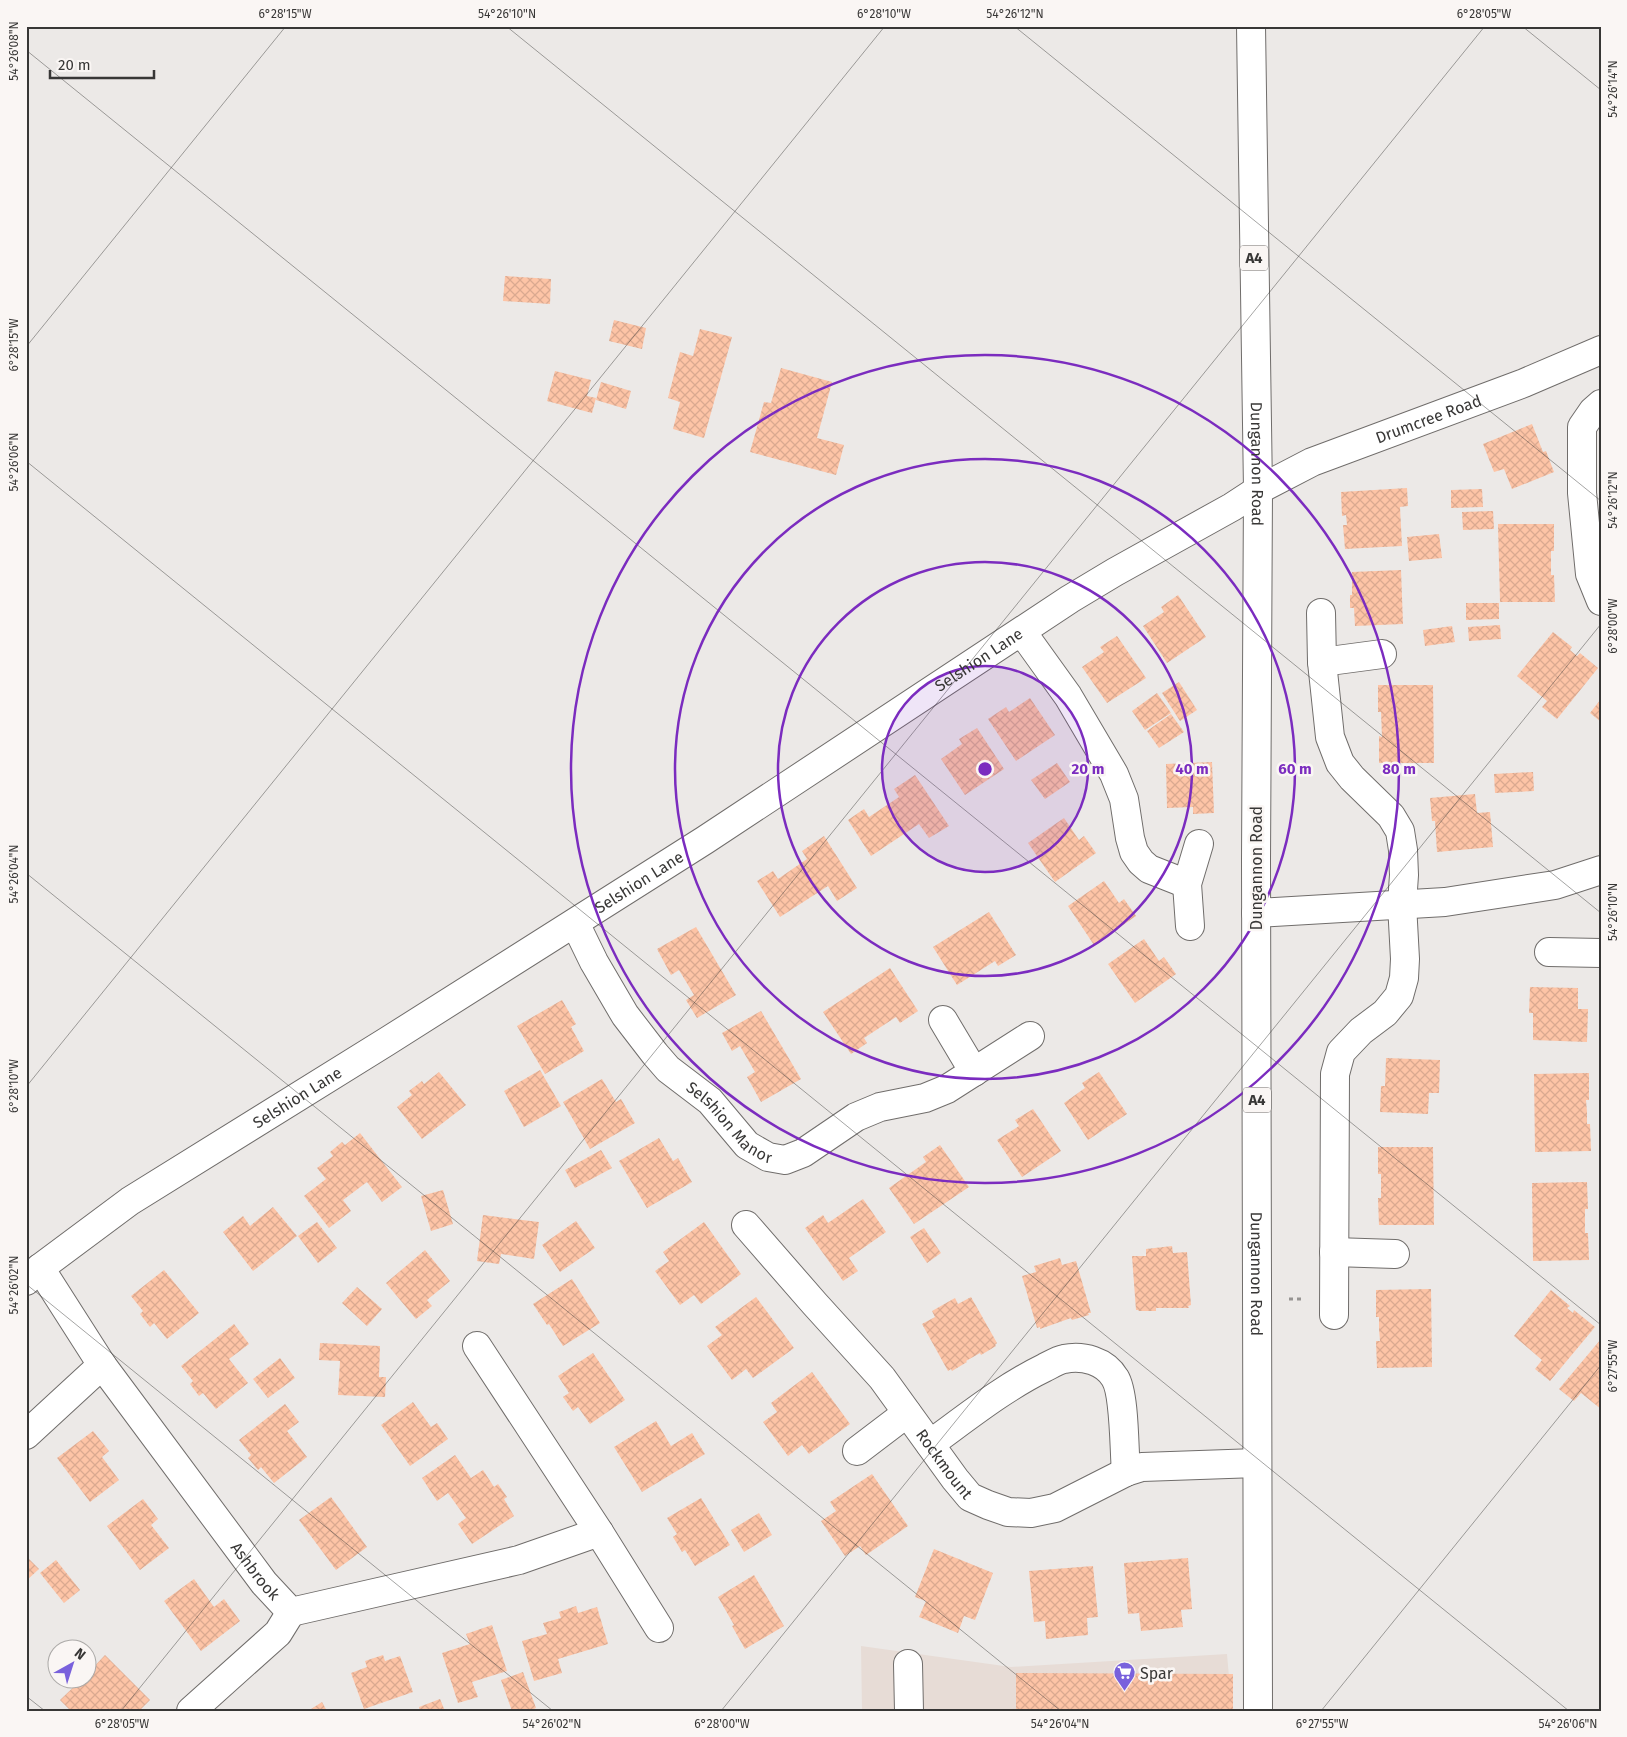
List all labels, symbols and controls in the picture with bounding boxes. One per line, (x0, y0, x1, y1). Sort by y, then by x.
text: 6°28'15"W (258, 7, 312, 21)
text: 54°26'10"N (478, 7, 536, 21)
text: 6°28'10"W (857, 7, 911, 21)
text: 54°26'12"N (986, 7, 1044, 21)
text: 6°28'05"W (1457, 7, 1511, 21)
text: 54°26'08"N (7, 21, 21, 81)
scale bar (50, 48, 154, 80)
text: 20 m (58, 56, 91, 74)
text: 54°26'14"N (1606, 60, 1620, 118)
road number: A4 (1240, 246, 1268, 270)
text: 6°28'15"W (7, 318, 21, 372)
street label: Drumcree Road (1373, 391, 1484, 447)
street label: Dungannon Road (1247, 402, 1267, 526)
text: 54°26'06"N (7, 432, 21, 492)
text: 54°26'12"N (1606, 471, 1620, 529)
text: 6°28'00"W (1606, 598, 1620, 654)
street label: Selshion Lane (931, 624, 1026, 696)
centre of rings (976, 760, 994, 778)
text: 20 m (1072, 760, 1104, 778)
text: 40 m (1175, 760, 1209, 778)
text: 60 m (1278, 760, 1312, 778)
text: 80 m (1382, 760, 1416, 778)
street label: Dungannon Road (1247, 806, 1266, 930)
text: 54°26'04"N (7, 845, 21, 903)
street label: Selshion Lane (591, 847, 687, 917)
text: 54°26'10"N (1606, 883, 1620, 941)
text: 6°28'10"W (7, 1059, 21, 1113)
street label: Selshion Lane (249, 1063, 345, 1132)
street label: Selshion Manor (682, 1077, 774, 1168)
road number: A4 (1243, 1088, 1271, 1112)
street label: Dungannon Road (1247, 1212, 1266, 1336)
text: 54°26'02"N (7, 1256, 21, 1314)
text: 6°27'55"W (1606, 1340, 1620, 1392)
street label: Rockmount (912, 1426, 977, 1503)
street label: Ashbrook (227, 1538, 284, 1605)
north arrow (48, 1640, 98, 1690)
text: N (71, 1645, 89, 1664)
supermarket icon: Spar (1112, 1661, 1136, 1692)
place label: Spar (1140, 1664, 1174, 1683)
text: 6°28'05"W (95, 1717, 149, 1731)
text: 54°26'02"N (523, 1717, 581, 1731)
text: 6°28'00"W (694, 1717, 750, 1731)
text: 54°26'04"N (1031, 1717, 1089, 1731)
text: 6°27'55"W (1296, 1717, 1348, 1731)
text: 54°26'06"N (1538, 1717, 1598, 1731)

